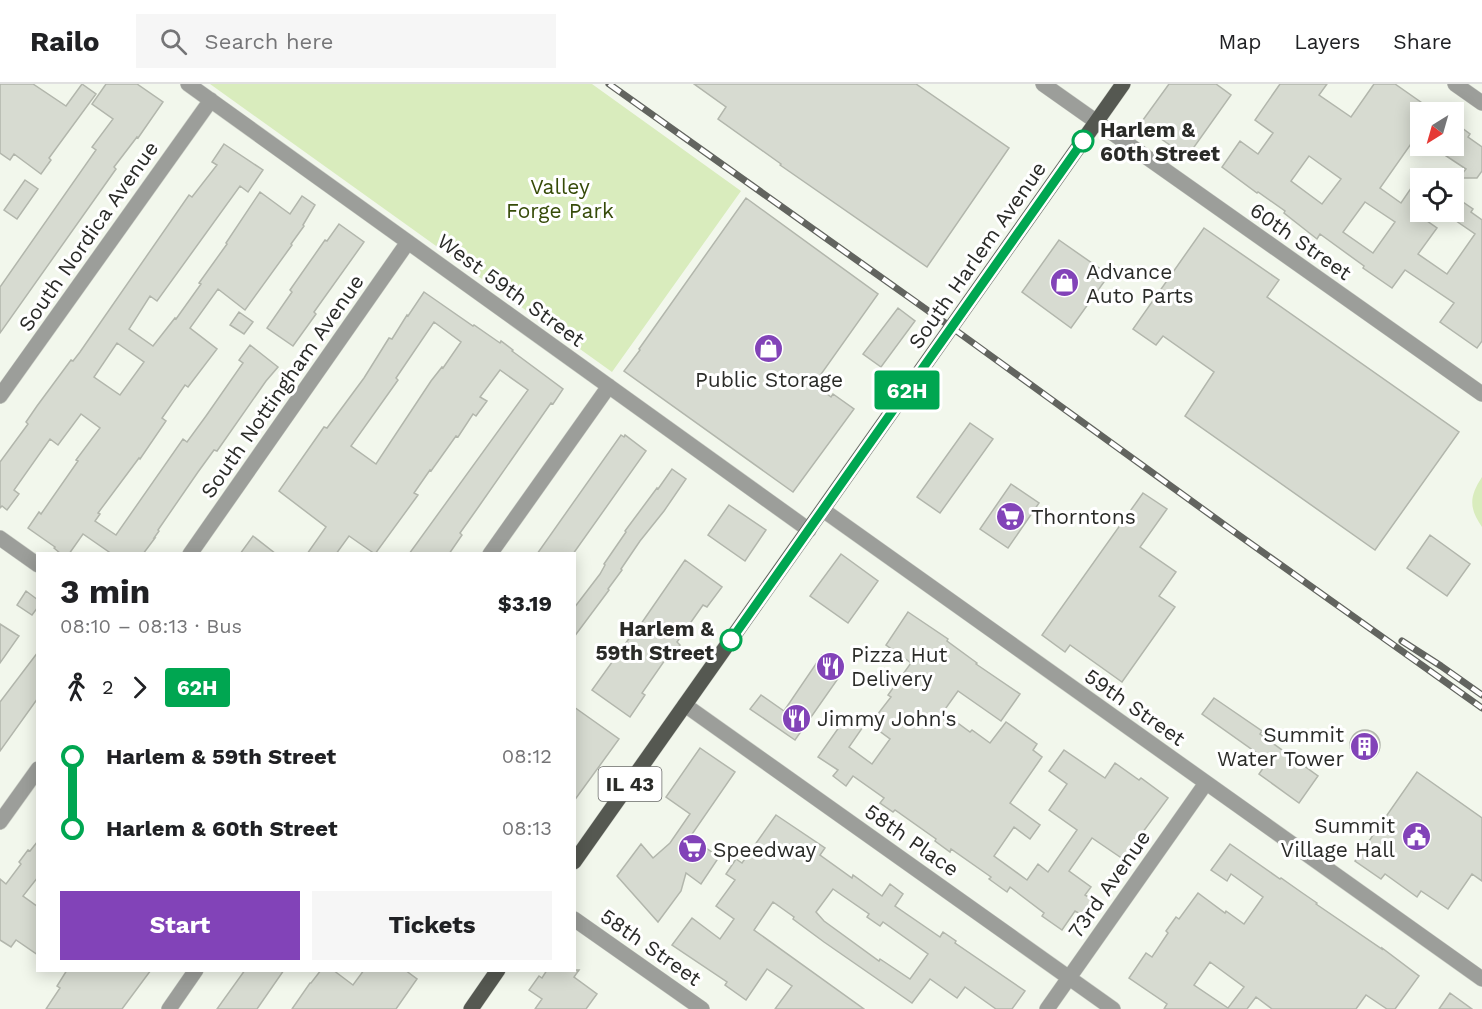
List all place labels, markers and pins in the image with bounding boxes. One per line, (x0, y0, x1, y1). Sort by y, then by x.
place label: Harlem & 60th Street (1100, 117, 1220, 166)
marker: Harlem & 60th Street (1072, 130, 1094, 152)
place label: Advance Auto Parts (1086, 259, 1194, 308)
shop icon: Advance Auto Parts (1049, 267, 1081, 299)
shop icon: Public Storage (753, 332, 785, 364)
place label: Public Storage (695, 367, 843, 392)
supermarket icon: Thorntons (994, 500, 1026, 532)
place label: Thorntons (1031, 504, 1136, 529)
place label: Harlem & 59th Street (595, 616, 714, 665)
marker: Harlem & 59th Street (720, 629, 742, 651)
place label: Pizza Hut Delivery (851, 642, 948, 691)
restaurant icon: Pizza Hut Delivery (814, 650, 846, 682)
restaurant icon: Jimmy John's (780, 702, 812, 734)
place label: Jimmy John's (817, 706, 957, 731)
place label: Summit Water Tower (1217, 722, 1344, 771)
building icon: Summit Water Tower (1349, 730, 1381, 762)
place label: Summit Village Hall (1281, 813, 1396, 862)
public building icon: Summit Village Hall (1400, 821, 1432, 853)
supermarket icon: Speedway (676, 833, 708, 865)
place label: Speedway (713, 837, 817, 862)

